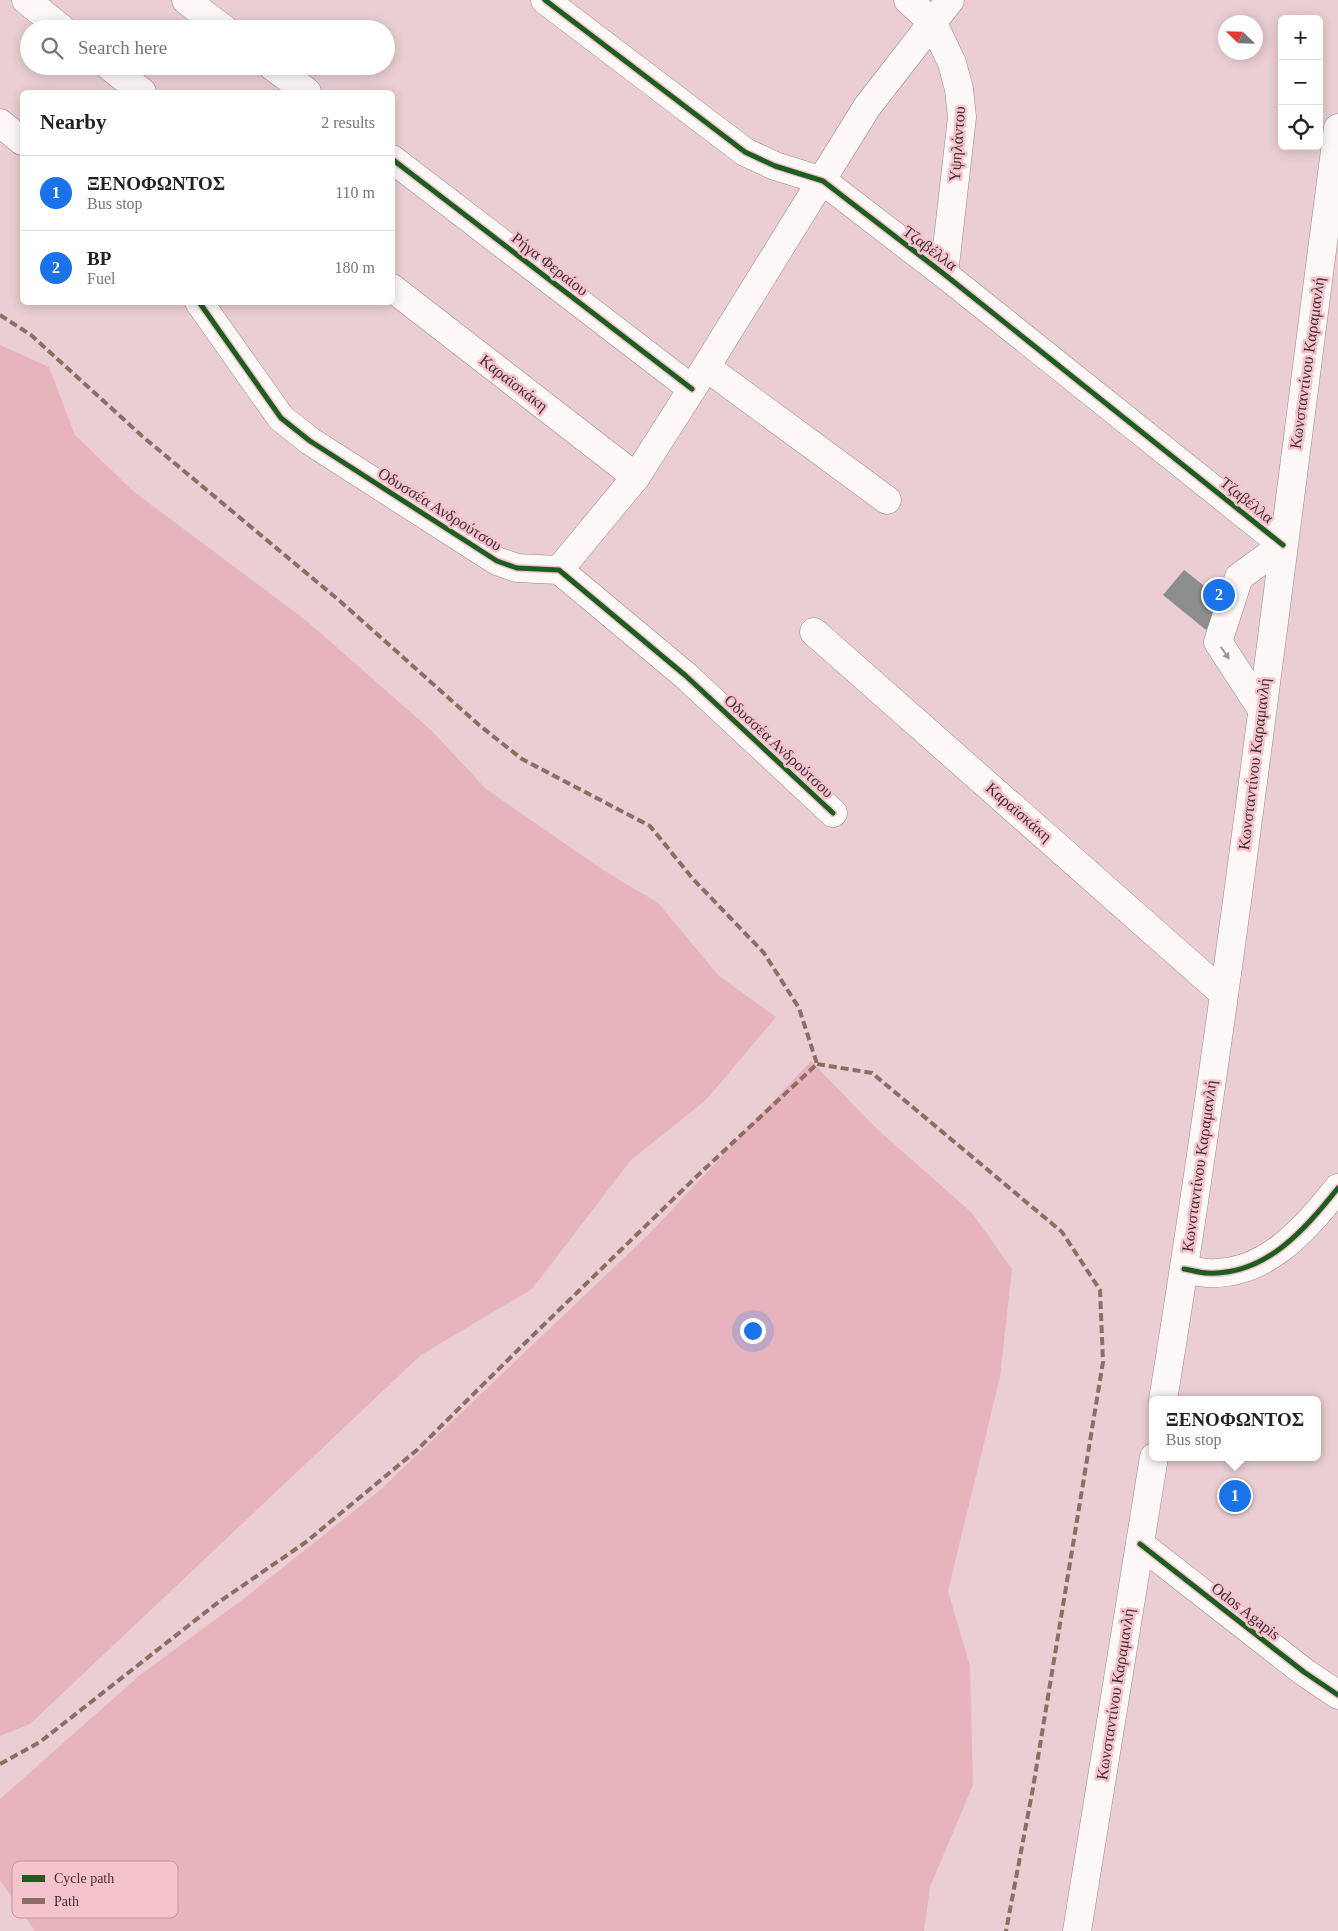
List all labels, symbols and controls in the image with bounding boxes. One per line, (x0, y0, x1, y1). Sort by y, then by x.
north arrow (1218, 15, 1263, 60)
map controls (1278, 15, 1323, 150)
button: + (1278, 15, 1323, 60)
search box (20, 20, 395, 75)
icon: search (38, 34, 66, 62)
text: Search here (78, 37, 167, 58)
button: − (1278, 60, 1323, 105)
button: locate (1278, 105, 1323, 150)
street label: Υψηλάντου (946, 106, 969, 182)
text: Nearby (40, 110, 107, 134)
text: 2 results (321, 114, 375, 131)
text: ΞΕΝΟΦΩΝΤΟΣ (87, 173, 225, 194)
text: 1 (52, 184, 60, 201)
text: 110 m (335, 184, 375, 201)
text: Bus stop (87, 195, 143, 212)
street label: Τζαβέλλα (899, 222, 961, 275)
street label: Ρήγα Φεραίου (508, 229, 591, 300)
text: BP (87, 248, 111, 269)
text: 2 (52, 259, 60, 276)
text: 180 m (335, 259, 375, 276)
text: Fuel (87, 270, 115, 287)
street label: Κωνσταντίνου Καραμανλή (1287, 276, 1328, 450)
street label: Καραϊσκάκη (476, 351, 551, 416)
street label: Οδυσσέα Ανδρούτσου (375, 464, 505, 555)
street label: Τζαβέλλα (1217, 474, 1277, 528)
pin: 2 (1203, 576, 1235, 614)
one-way arrow (1220, 647, 1230, 660)
street label: Κωνσταντίνου Καραμανλή (1235, 677, 1274, 851)
street label: Οδυσσέα Ανδρούτσου (720, 691, 837, 802)
street label: Καραϊσκάκη (982, 779, 1055, 846)
street label: Κωνσταντίνου Καραμανλή (1179, 1079, 1220, 1253)
your location (740, 1318, 766, 1344)
popup (1149, 1396, 1321, 1461)
text: ΞΕΝΟΦΩΝΤΟΣ (1166, 1409, 1304, 1430)
text: Bus stop (1166, 1431, 1221, 1448)
pin: 1 (1219, 1477, 1251, 1515)
street label: Odos Agapis (1208, 1579, 1284, 1644)
street label: Κωνσταντίνου Καραμανλή (1093, 1607, 1138, 1781)
legend (12, 1861, 178, 1918)
text: Cycle path (54, 1871, 114, 1886)
text: Path (54, 1894, 79, 1909)

